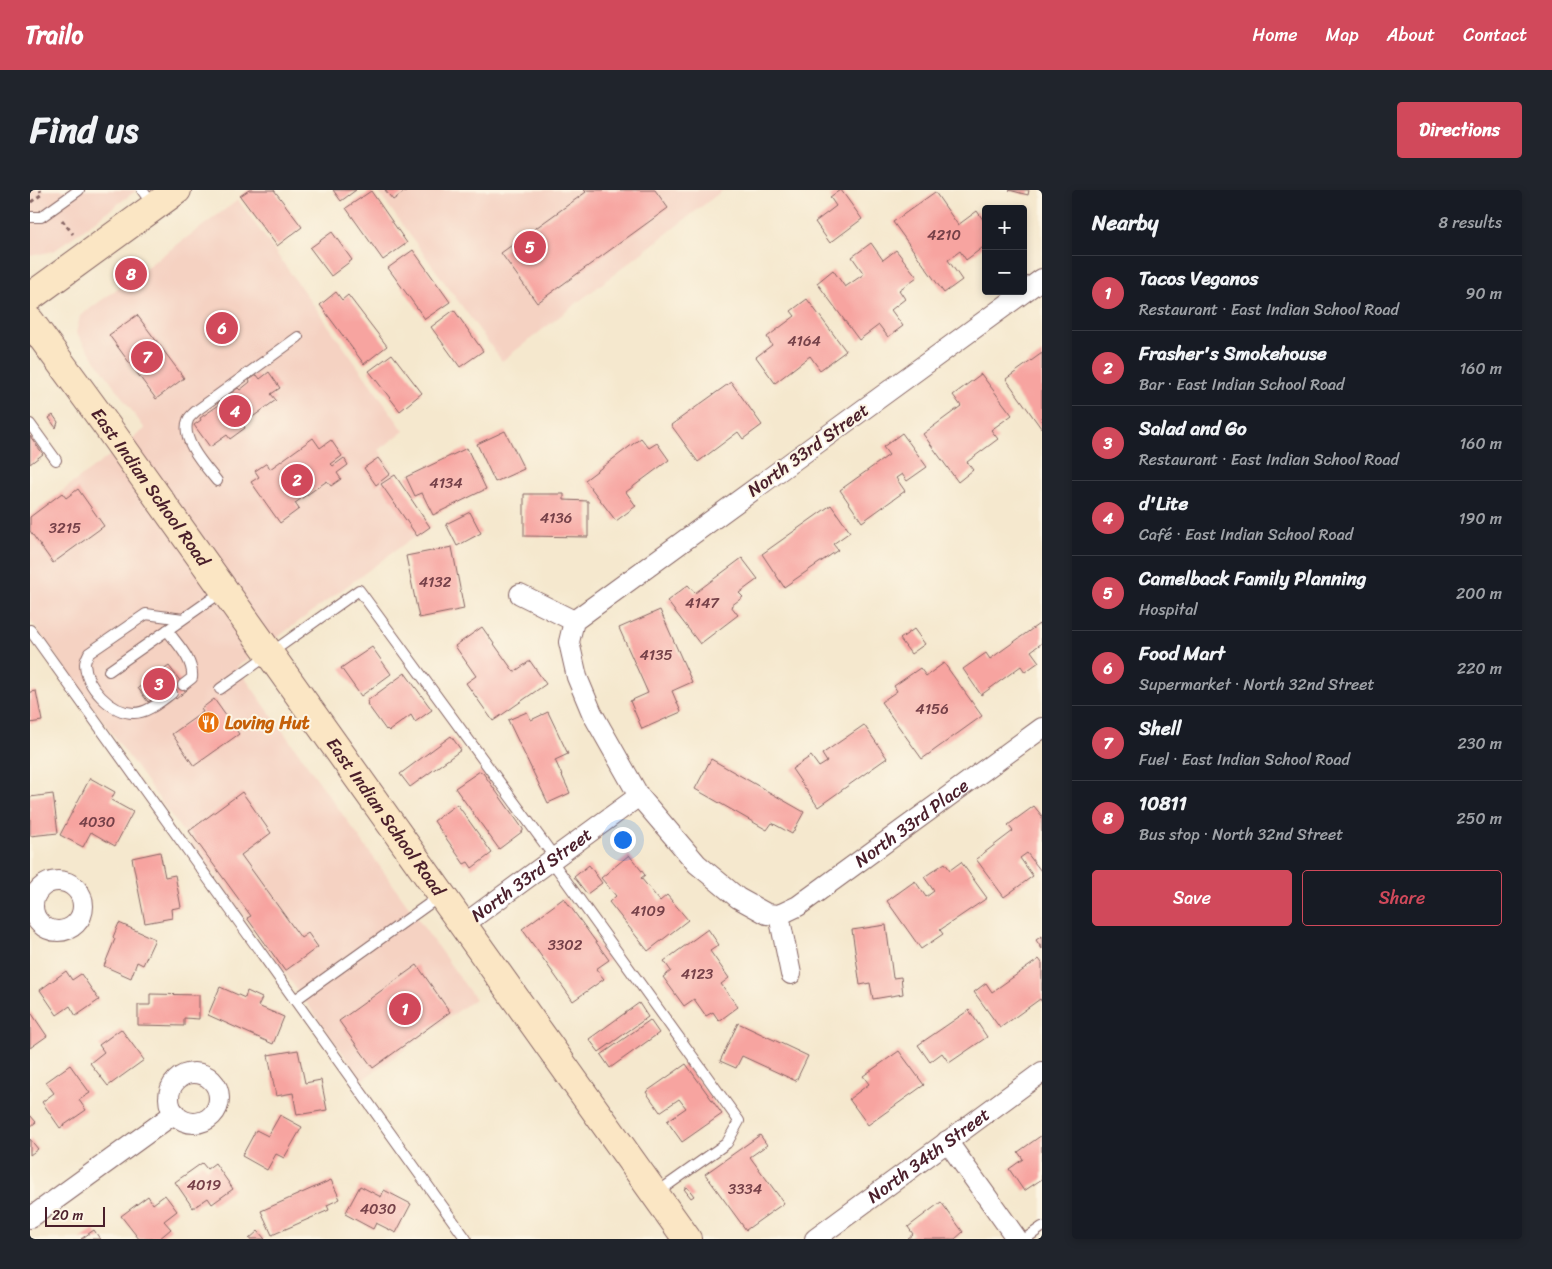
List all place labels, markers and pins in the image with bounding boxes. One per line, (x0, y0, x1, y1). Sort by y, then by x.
pin: 5 (514, 228, 546, 266)
pin: 8 (115, 255, 147, 293)
pin: 6 (206, 309, 238, 347)
pin: 7 (131, 338, 163, 376)
pin: 4 (219, 392, 251, 430)
pin: 2 (281, 461, 313, 499)
pin: 3 (143, 665, 175, 703)
place label: Loving Hut (225, 707, 310, 739)
restaurant icon: Loving Hut (197, 711, 221, 735)
pin: 1 (389, 990, 421, 1028)

